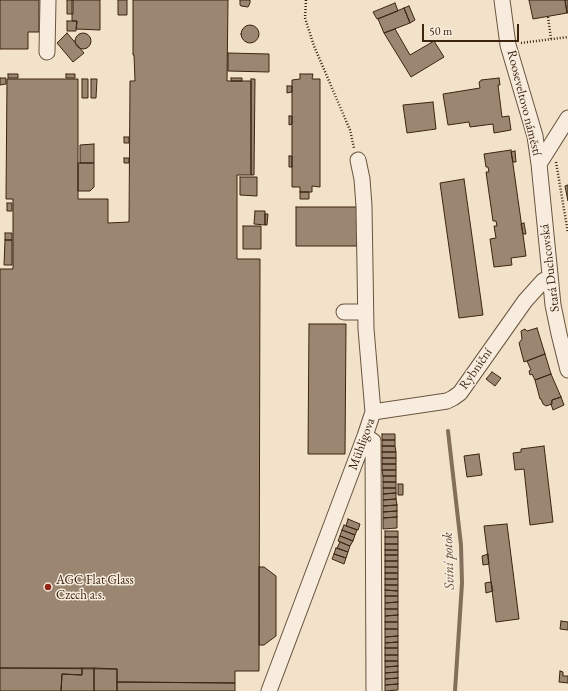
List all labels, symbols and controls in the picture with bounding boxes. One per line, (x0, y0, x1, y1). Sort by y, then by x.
scale bar (424, 16, 521, 42)
text: 50 m (429, 23, 452, 39)
street label: Rooseveltovo náměstí (503, 49, 545, 157)
street label: Stará Duchcovská (537, 223, 563, 313)
street label: Rybniční (456, 345, 496, 393)
street label: Mühligova (345, 416, 379, 472)
water label: Sviní potok (440, 532, 458, 590)
place label: AGC Flat Glass Czech a.s. (56, 572, 134, 603)
marker: AGC Flat Glass Czech a.s. (43, 582, 53, 592)

